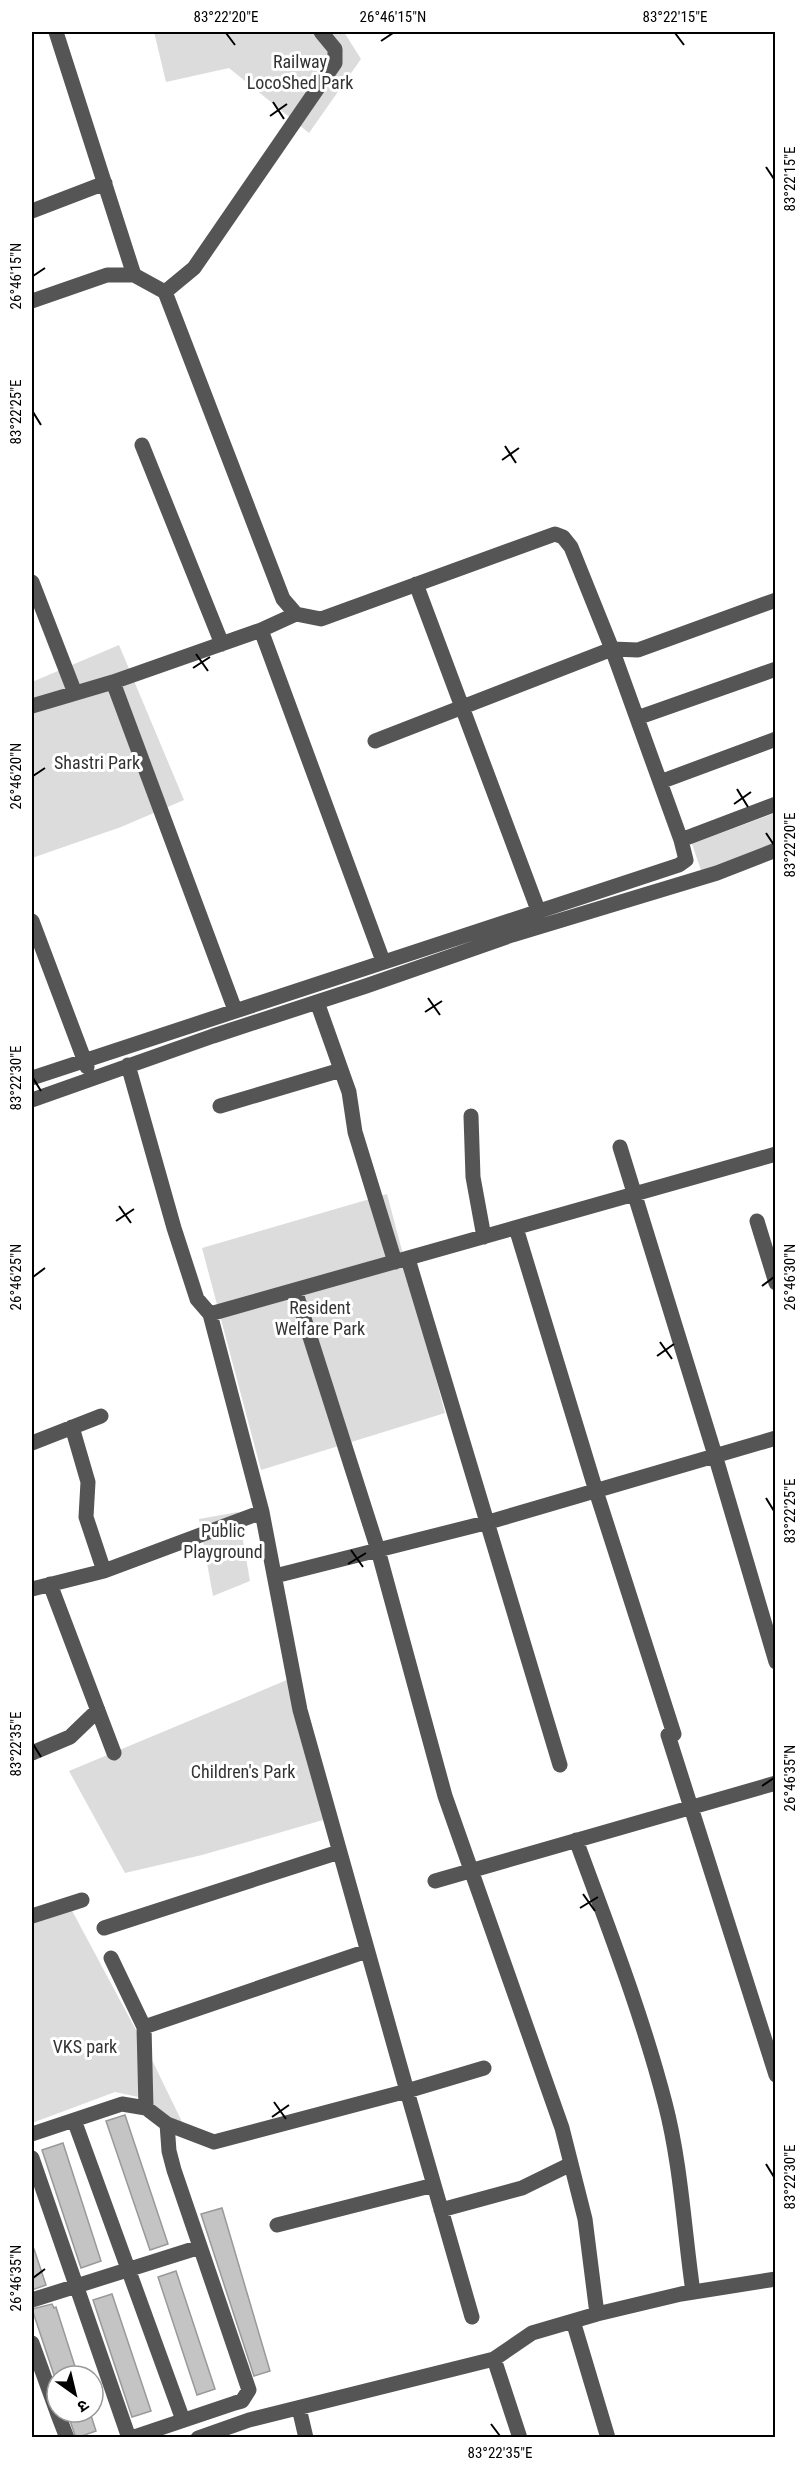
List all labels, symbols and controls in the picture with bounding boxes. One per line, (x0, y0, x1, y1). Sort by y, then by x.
text: 83°22'20"E (194, 8, 258, 26)
text: 26°46'15"N (360, 8, 426, 26)
text: 83°22'15"E (643, 8, 707, 26)
park label: Railway LocoShed Park (247, 51, 353, 93)
text: 83°22'15"E (781, 147, 799, 211)
text: 26°46'15"N (7, 243, 25, 309)
text: 83°22'25"E (7, 380, 25, 444)
text: 26°46'20"N (7, 743, 25, 809)
park label: Shastri Park (54, 752, 140, 773)
text: 83°22'20"E (781, 813, 799, 877)
text: 83°22'30"E (7, 1046, 25, 1110)
text: 26°46'25"N (7, 1244, 25, 1310)
text: 26°46'30"N (781, 1244, 799, 1310)
park label: Resident Welfare Park (275, 1297, 365, 1339)
text: 83°22'25"E (781, 1479, 799, 1543)
park label: Public Playground (183, 1520, 263, 1562)
text: 83°22'35"E (7, 1712, 25, 1776)
text: 26°46'35"N (781, 1745, 799, 1811)
park label: Children's Park (191, 1761, 295, 1782)
park label: VKS park (53, 2036, 117, 2057)
text: 83°22'30"E (781, 2145, 799, 2209)
text: 26°46'35"N (7, 2245, 25, 2311)
north arrow (45, 2364, 105, 2424)
text: उ (73, 2396, 92, 2417)
text: 83°22'35"E (468, 2444, 532, 2462)

